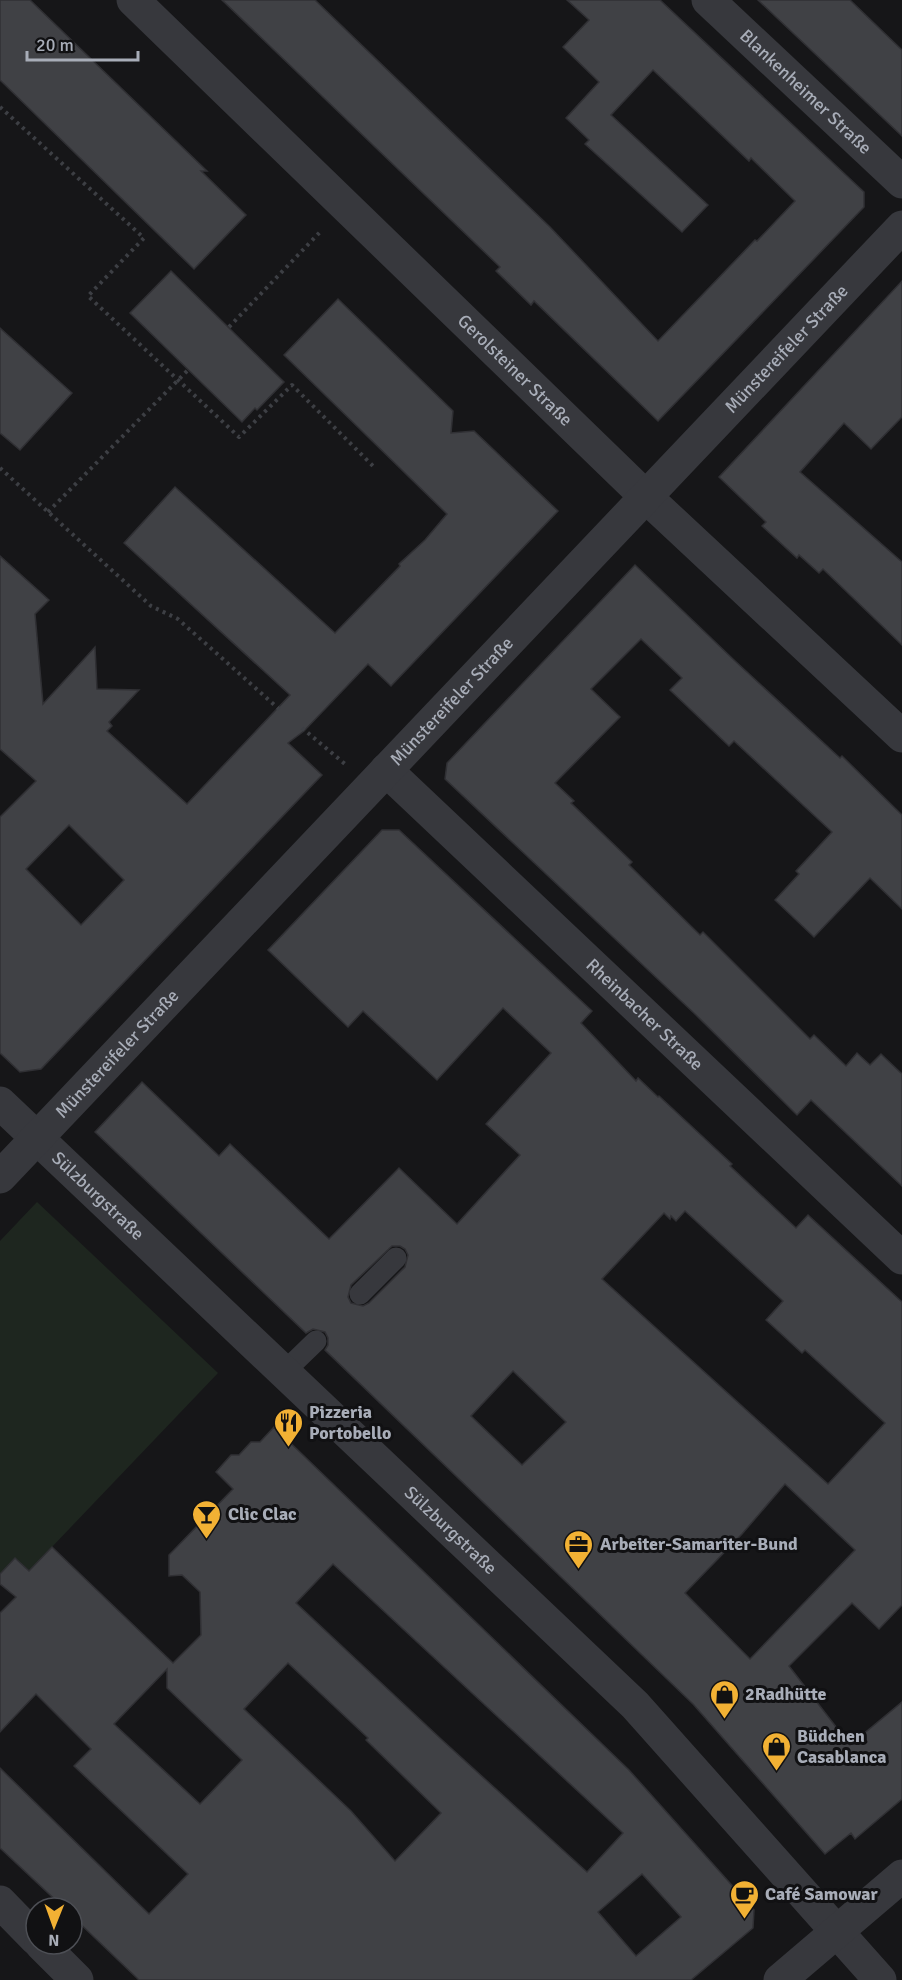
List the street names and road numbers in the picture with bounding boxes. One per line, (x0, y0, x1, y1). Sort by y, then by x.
street label: Blankenheimer Straße (735, 25, 876, 159)
street label: Münstereifeler Straße (720, 280, 853, 418)
street label: Gerolsteiner Straße (453, 310, 577, 431)
street label: Münstereifeler Straße (385, 632, 518, 770)
street label: Rheinbacher Straße (581, 954, 708, 1075)
street label: Münstereifeler Straße (51, 985, 183, 1123)
street label: Sülzburgstraße (47, 1147, 149, 1245)
street label: Sülzburgstraße (400, 1481, 501, 1579)

